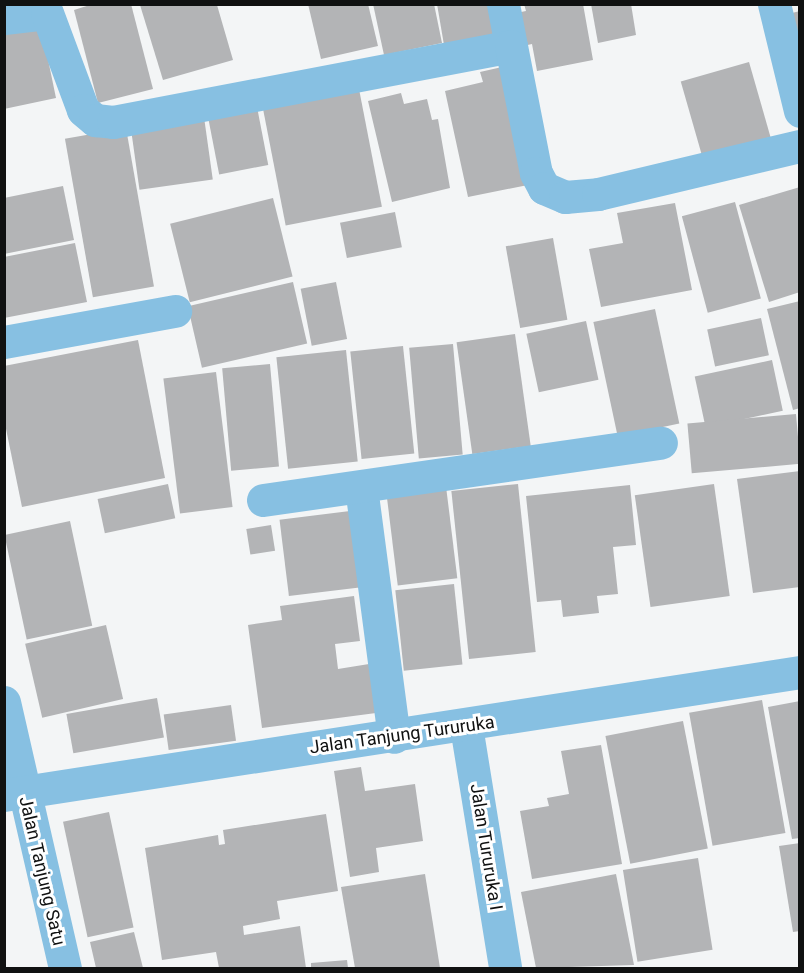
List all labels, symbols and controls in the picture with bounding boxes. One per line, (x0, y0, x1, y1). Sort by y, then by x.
street label: Jalan Tanjung Tururuka (308, 711, 496, 759)
street label: Jalan Tururuka I (465, 782, 507, 912)
street label: Jalan Tanjung Satu (14, 794, 70, 948)

